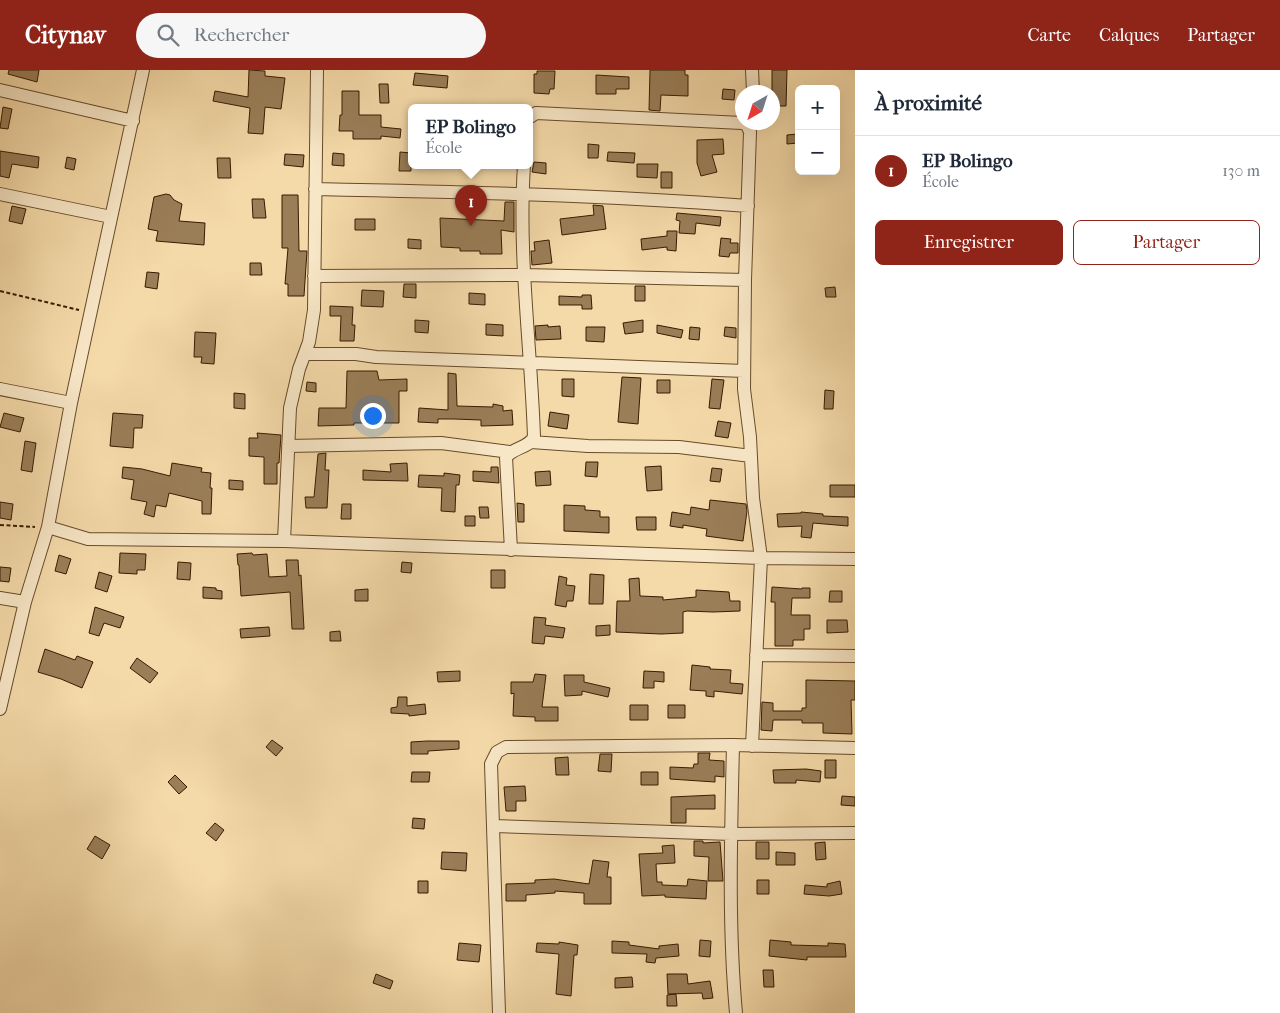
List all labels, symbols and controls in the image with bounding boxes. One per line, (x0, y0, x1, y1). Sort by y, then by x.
search box (136, 13, 486, 58)
text: Citynav (25, 21, 106, 49)
icon: search (154, 21, 182, 49)
text: Rechercher (194, 24, 289, 46)
text: Carte (1028, 25, 1071, 46)
text: Calques (1099, 25, 1159, 46)
text: Partager (1187, 25, 1255, 46)
north arrow (735, 85, 780, 130)
map controls (795, 85, 840, 175)
button: + (795, 85, 840, 130)
text: À proximité (875, 91, 982, 115)
popup (408, 104, 533, 169)
text: EP Bolingo (425, 116, 516, 138)
button: − (795, 130, 840, 175)
text: École (425, 138, 462, 157)
text: EP Bolingo (922, 150, 1013, 172)
text: 1 (888, 161, 894, 180)
text: 130 m (1222, 161, 1260, 180)
text: École (922, 172, 959, 191)
pin: 1 (455, 185, 487, 226)
button: Enregistrer (875, 220, 1063, 265)
button: Partager (1073, 220, 1260, 265)
your location (360, 403, 386, 429)

